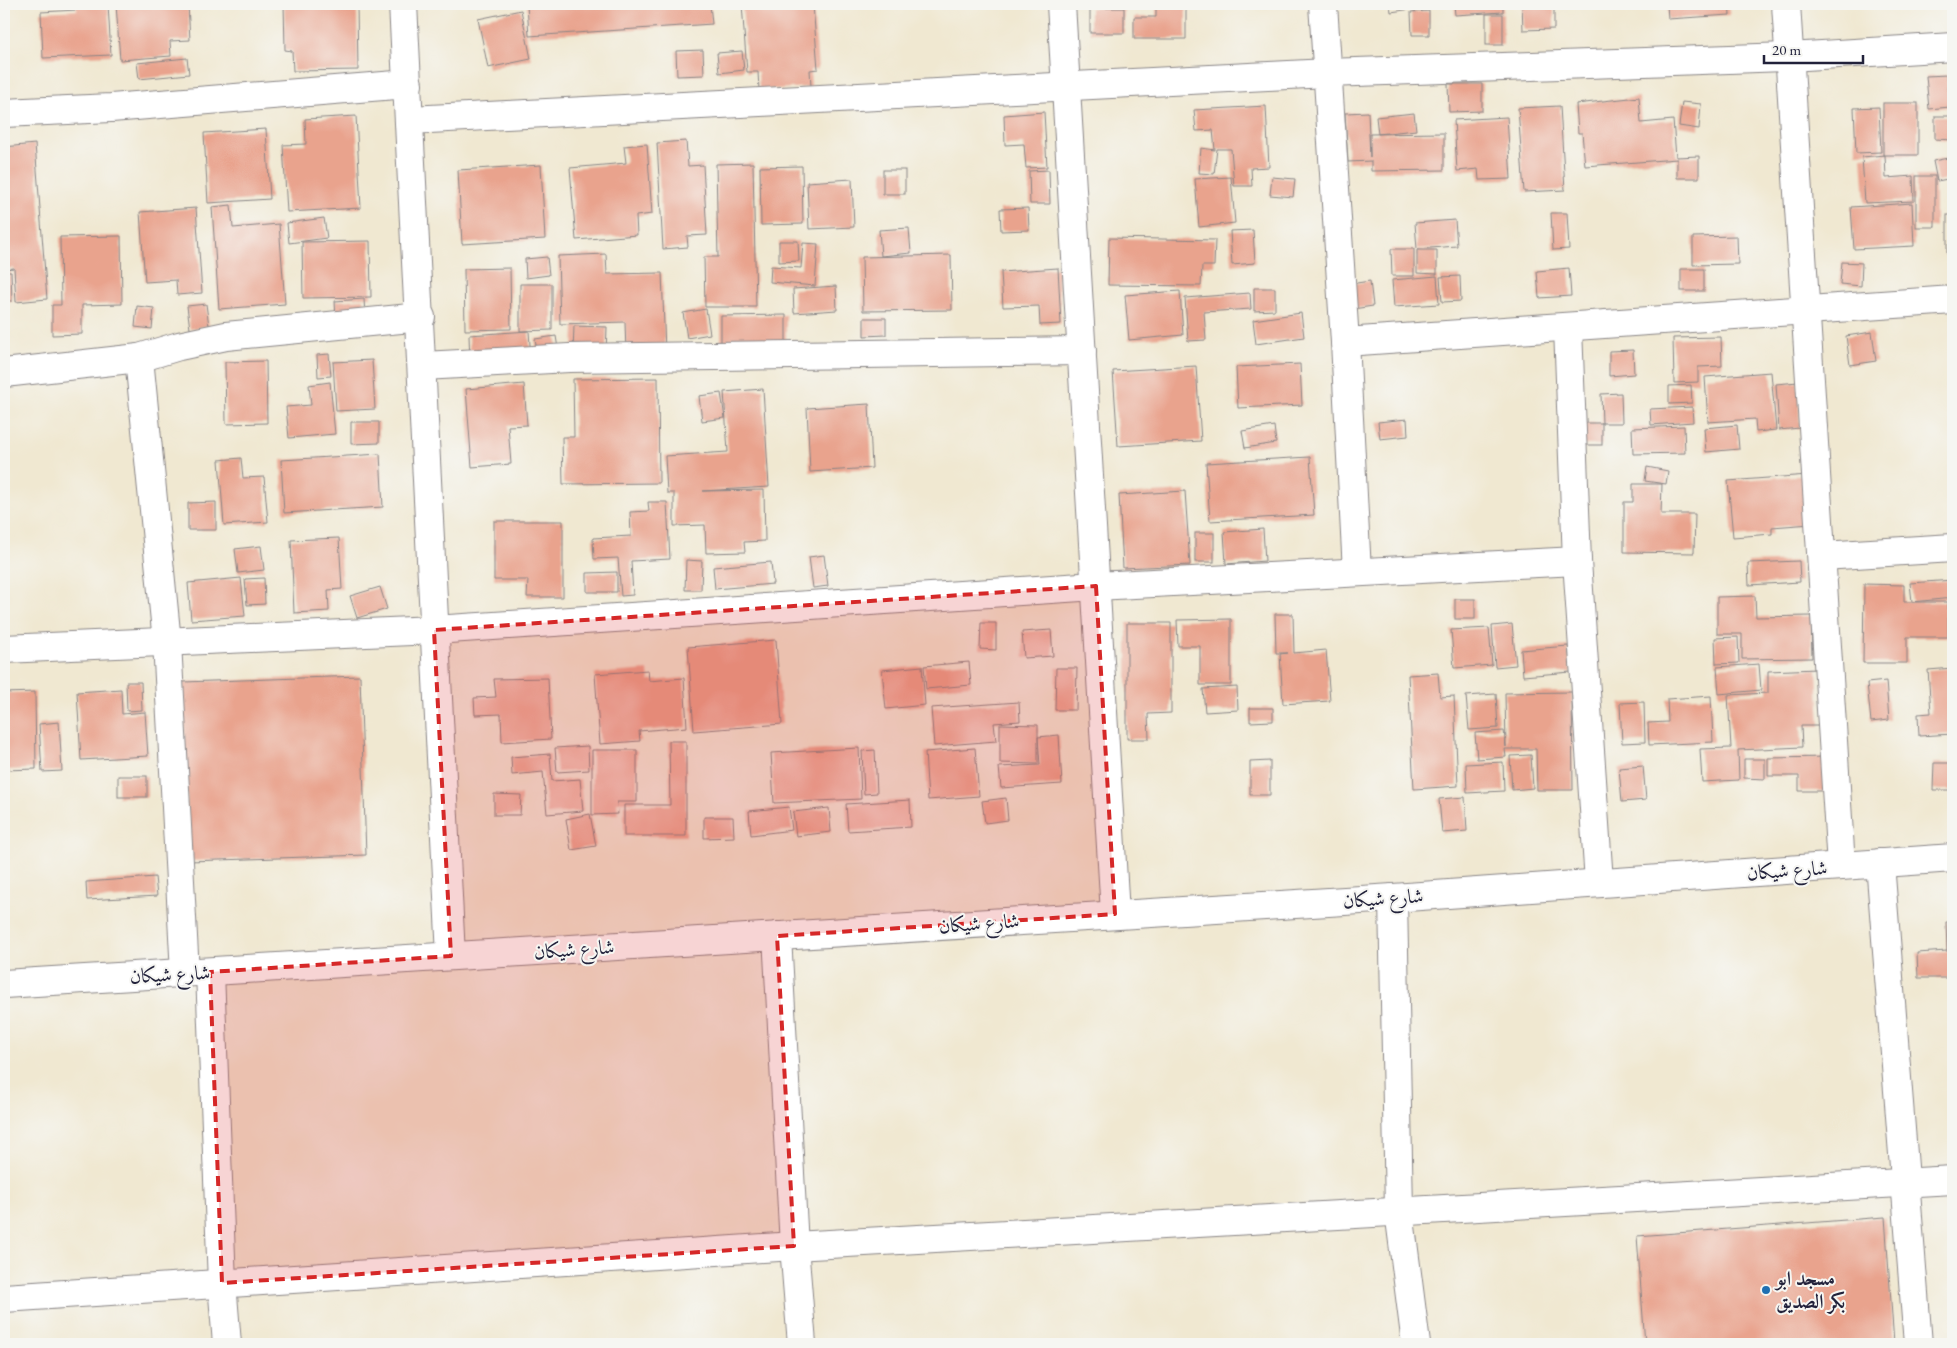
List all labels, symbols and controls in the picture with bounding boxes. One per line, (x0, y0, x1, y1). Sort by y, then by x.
scale bar (1764, 32, 1863, 64)
text: 20 m (1772, 40, 1801, 59)
street label: شارع شيكان (1746, 854, 1829, 891)
street label: شارع شيكان (1342, 882, 1425, 919)
street label: شارع شيكان (938, 907, 1021, 944)
street label: شارع شيكان (533, 933, 616, 970)
street label: شارع شيكان (129, 959, 211, 994)
place label: مسجد ابو بكر الصديق (1774, 1265, 1846, 1314)
marker: مسجد ابو بكر الصديق (1760, 1284, 1772, 1296)

